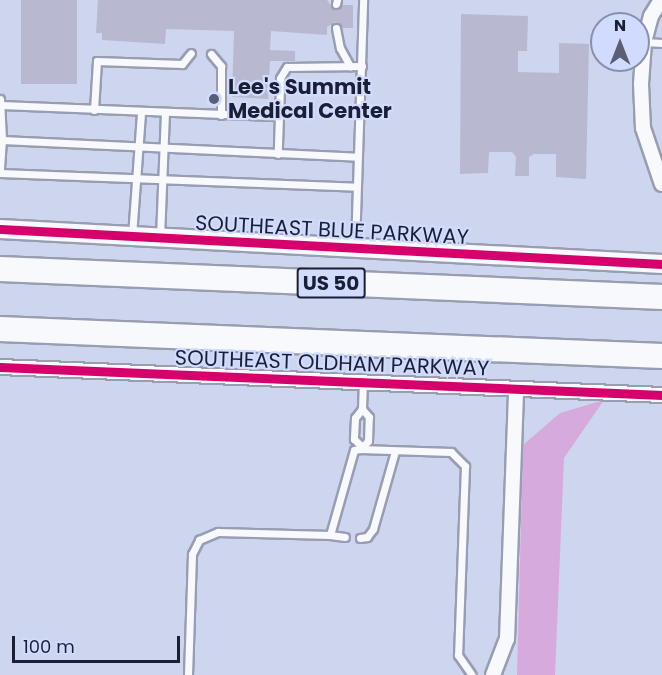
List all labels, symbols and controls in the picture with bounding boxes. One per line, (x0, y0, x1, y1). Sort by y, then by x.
north arrow (590, 12, 650, 72)
text: N (614, 14, 626, 37)
place label: Lee's Summit Medical Center (228, 74, 392, 124)
marker: Lee's Summit Medical Center (205, 90, 223, 108)
street label: SOUTHEAST BLUE PARKWAY (194, 210, 470, 250)
road number: US 50 (296, 266, 366, 300)
street label: SOUTHEAST OLDHAM PARKWAY (174, 345, 490, 381)
scale bar (15, 624, 183, 662)
text: 100 m (23, 634, 75, 659)

